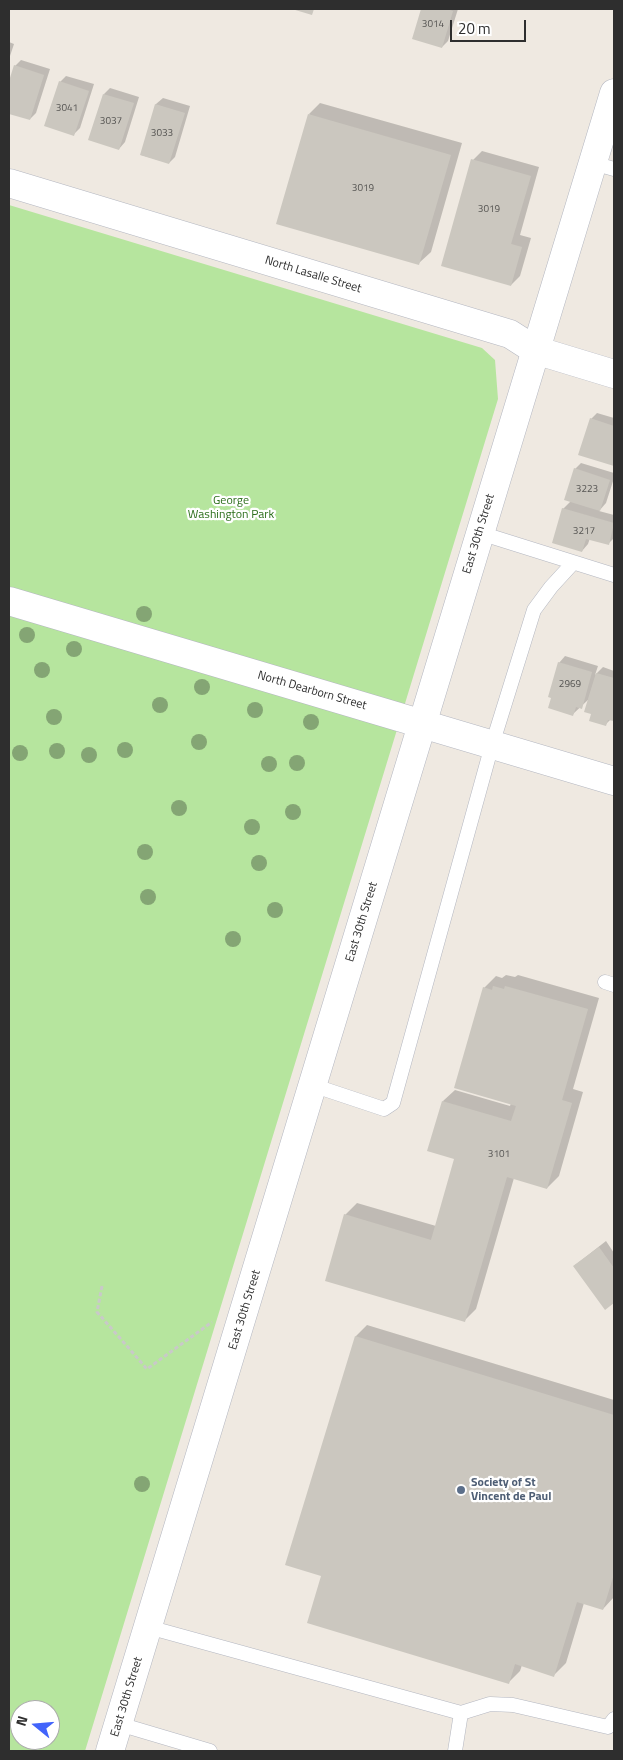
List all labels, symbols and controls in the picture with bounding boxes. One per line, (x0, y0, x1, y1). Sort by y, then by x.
scale bar (453, 10, 529, 42)
text: 20 m (458, 17, 491, 40)
house number: 3014 (422, 19, 444, 31)
house number: 3041 (56, 103, 78, 115)
house number: 3037 (100, 116, 122, 128)
house number: 3033 (151, 128, 173, 140)
house number: 3019 (352, 183, 374, 195)
house number: 3019 (478, 204, 500, 216)
street label: North Lasalle Street (263, 253, 363, 297)
house number: 3223 (576, 484, 598, 496)
street label: East 30th Street (460, 492, 498, 576)
park label: George Washington Park (188, 494, 274, 522)
house number: 3217 (573, 526, 595, 538)
street label: North Dearborn Street (256, 669, 368, 713)
house number: 2969 (559, 679, 581, 691)
street label: East 30th Street (343, 880, 381, 964)
house number: 3101 (488, 1149, 510, 1161)
street label: East 30th Street (226, 1268, 264, 1352)
place label: Society of St Vincent de Paul (471, 1476, 551, 1504)
marker: Society of St Vincent de Paul (455, 1484, 467, 1496)
street label: East 30th Street (108, 1655, 146, 1739)
north arrow (10, 1700, 60, 1750)
text: N (10, 1713, 33, 1728)

